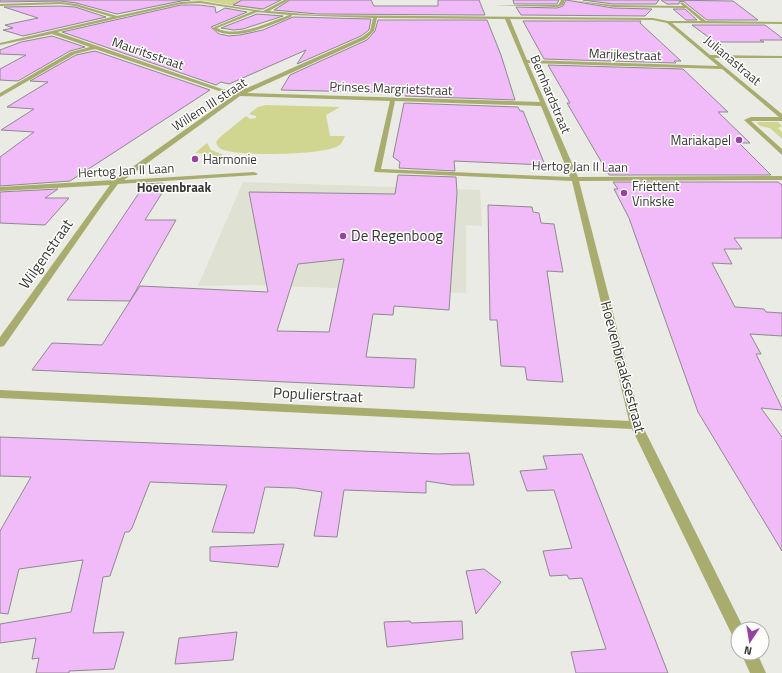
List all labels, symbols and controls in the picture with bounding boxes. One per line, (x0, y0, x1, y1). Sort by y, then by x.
street label: Julianastraat (700, 30, 766, 90)
street label: Mauritsstraat (109, 31, 187, 75)
street label: Marijkestraat (588, 43, 662, 65)
street label: Bernhardstraat (525, 52, 577, 137)
street label: Willem III straat (168, 72, 251, 136)
street label: Prinses Margrietstraat (329, 76, 453, 100)
place label: Mariakapel (671, 130, 731, 150)
marker: Mariakapel (734, 135, 744, 145)
place label: Harmonie (203, 149, 257, 169)
marker: Harmonie (190, 154, 200, 164)
street label: Hertog Jan II Laan (532, 155, 628, 177)
street label: Hertog Jan II Laan (77, 157, 175, 183)
place label: Friettent Vinkske (632, 176, 680, 211)
district label: Hoevenbraak (137, 177, 211, 197)
marker: Friettent Vinkske (619, 188, 629, 198)
street label: Wilgenstraat (13, 213, 79, 294)
place label: De Regenboog (351, 224, 443, 247)
marker: De Regenboog (338, 231, 348, 241)
street label: Hoevenbraaksestraat (595, 298, 652, 436)
street label: Populierstraat (273, 381, 364, 408)
north arrow (730, 621, 770, 661)
text: N (743, 642, 753, 659)

